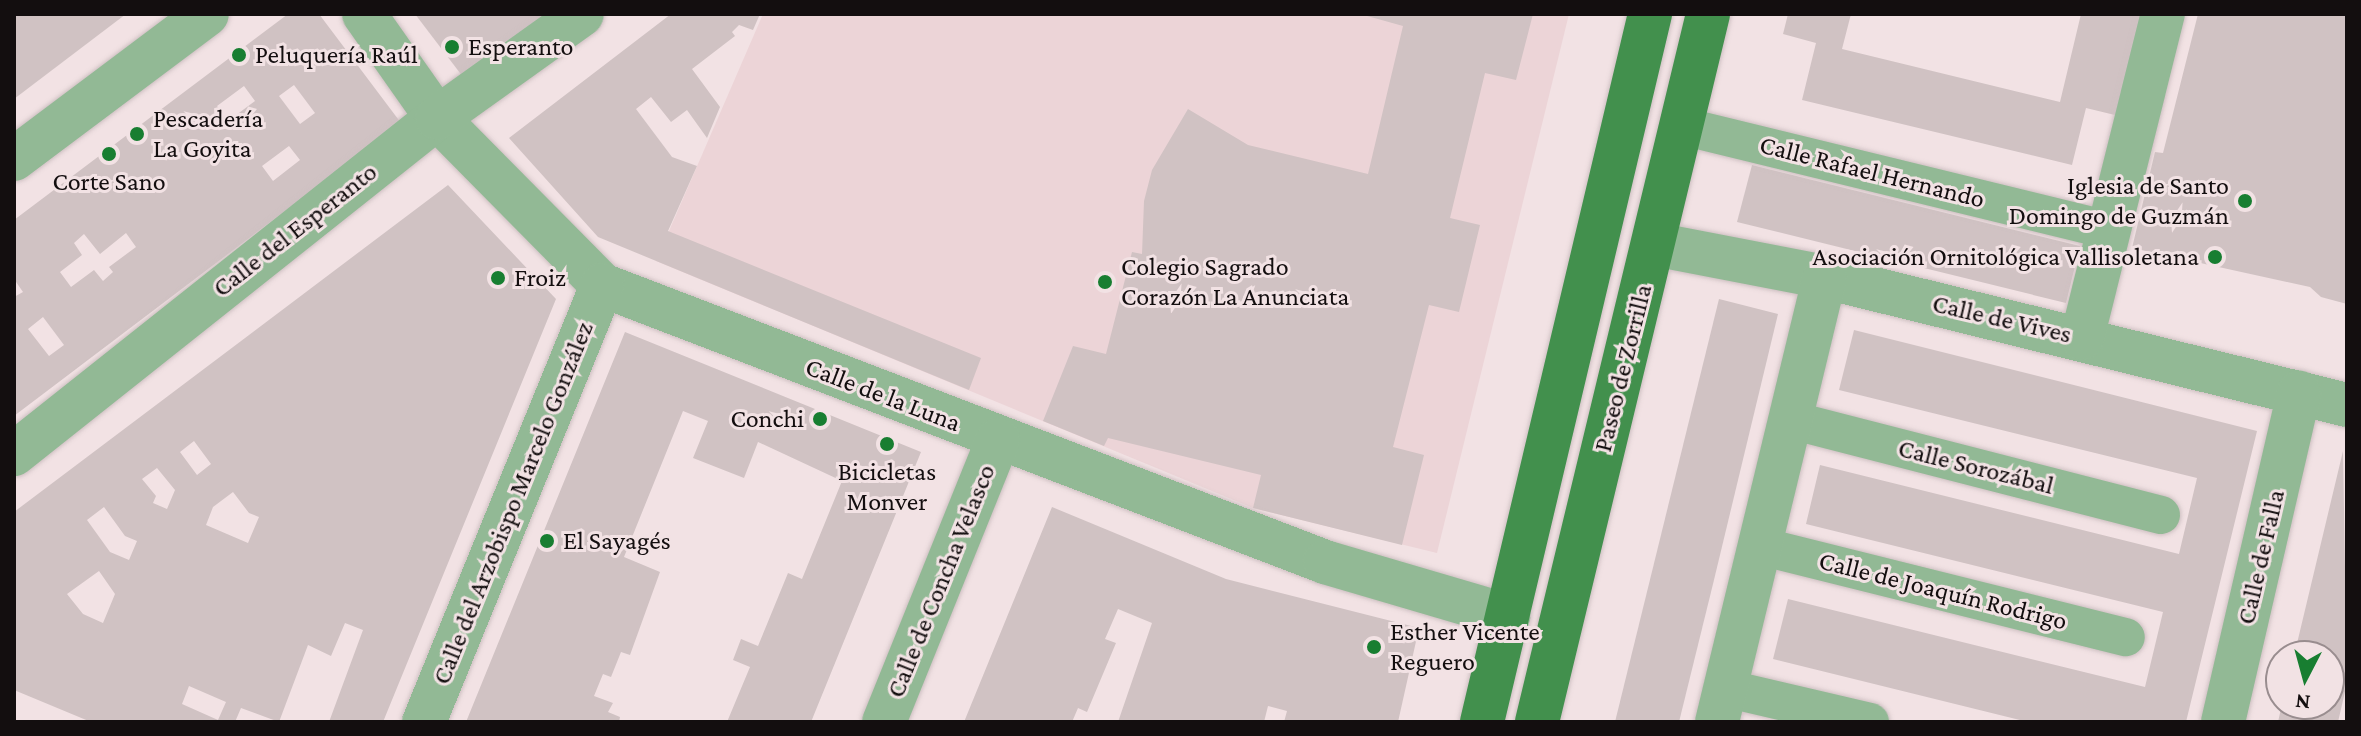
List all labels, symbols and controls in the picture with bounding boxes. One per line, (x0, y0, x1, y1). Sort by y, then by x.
place label: Esperanto (468, 31, 573, 63)
marker: Esperanto (443, 38, 461, 56)
place label: Peluquería Raúl (255, 39, 418, 71)
marker: Peluquería Raúl (230, 46, 248, 64)
place label: Pescadería La Goyita (153, 103, 263, 164)
marker: Pescadería La Goyita (128, 125, 146, 143)
street label: Calle Rafael Hernando (1756, 129, 1988, 215)
marker: Corte Sano (100, 145, 118, 163)
street label: Calle del Esperanto (207, 156, 383, 304)
place label: Corte Sano (52, 166, 166, 198)
place label: Iglesia de Santo Domingo de Guzmán (2009, 170, 2229, 232)
marker: Iglesia de Santo Domingo de Guzmán (2236, 192, 2254, 210)
place label: Asociación Ornitológica Vallisoletana (1813, 241, 2199, 273)
marker: Asociación Ornitológica Vallisoletana (2206, 248, 2224, 266)
place label: Colegio Sagrado Corazón La Anunciata (1121, 251, 1349, 312)
place label: Froiz (514, 262, 566, 294)
marker: Froiz (489, 269, 507, 287)
marker: Colegio Sagrado Corazón La Anunciata (1096, 273, 1114, 291)
street label: Paseo de Zorrilla (1587, 281, 1659, 455)
street label: Calle de Vives (1929, 288, 2075, 350)
street label: Calle del Arzobispo Marcelo González (426, 317, 600, 689)
street label: Calle de la Luna (801, 351, 965, 439)
place label: Conchi (730, 403, 804, 435)
marker: Conchi (811, 410, 829, 428)
street label: Calle Sorozábal (1895, 433, 2057, 501)
marker: Bicicletas Monver (878, 435, 896, 453)
place label: Bicicletas Monver (838, 456, 936, 518)
street label: Calle de Concha Velasco (880, 460, 1002, 702)
street label: Calle de Falla (2230, 487, 2292, 627)
place label: El Sayagés (563, 525, 671, 557)
marker: El Sayagés (538, 532, 556, 550)
street label: Calle de Joaquín Rodrigo (1816, 545, 2070, 637)
place label: Esther Vicente Reguero (1390, 616, 1540, 678)
marker: Esther Vicente Reguero (1365, 638, 1383, 656)
north arrow (2265, 640, 2345, 720)
text: N (2294, 689, 2311, 716)

